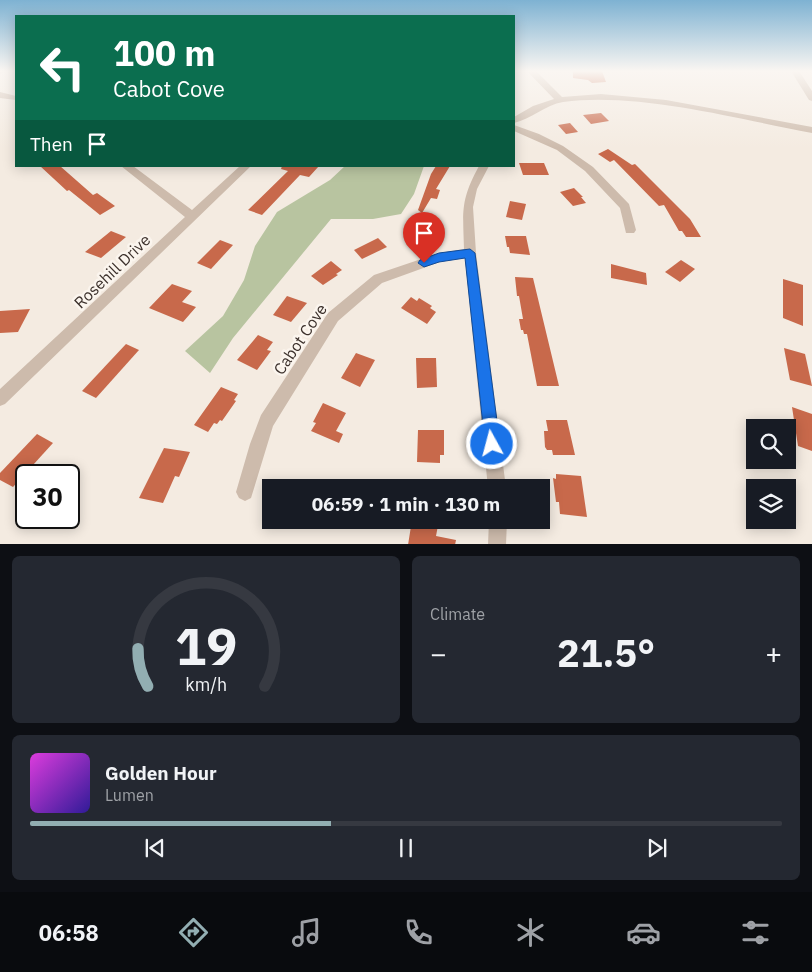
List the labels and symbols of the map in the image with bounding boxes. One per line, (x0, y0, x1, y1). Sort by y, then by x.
pin (403, 212, 445, 263)
street label: Rosehill Drive (70, 230, 154, 312)
street label: Cabot Cove (269, 299, 331, 378)
position arrow (465, 417, 517, 469)
speed limit sign: 30 (15, 464, 80, 529)

